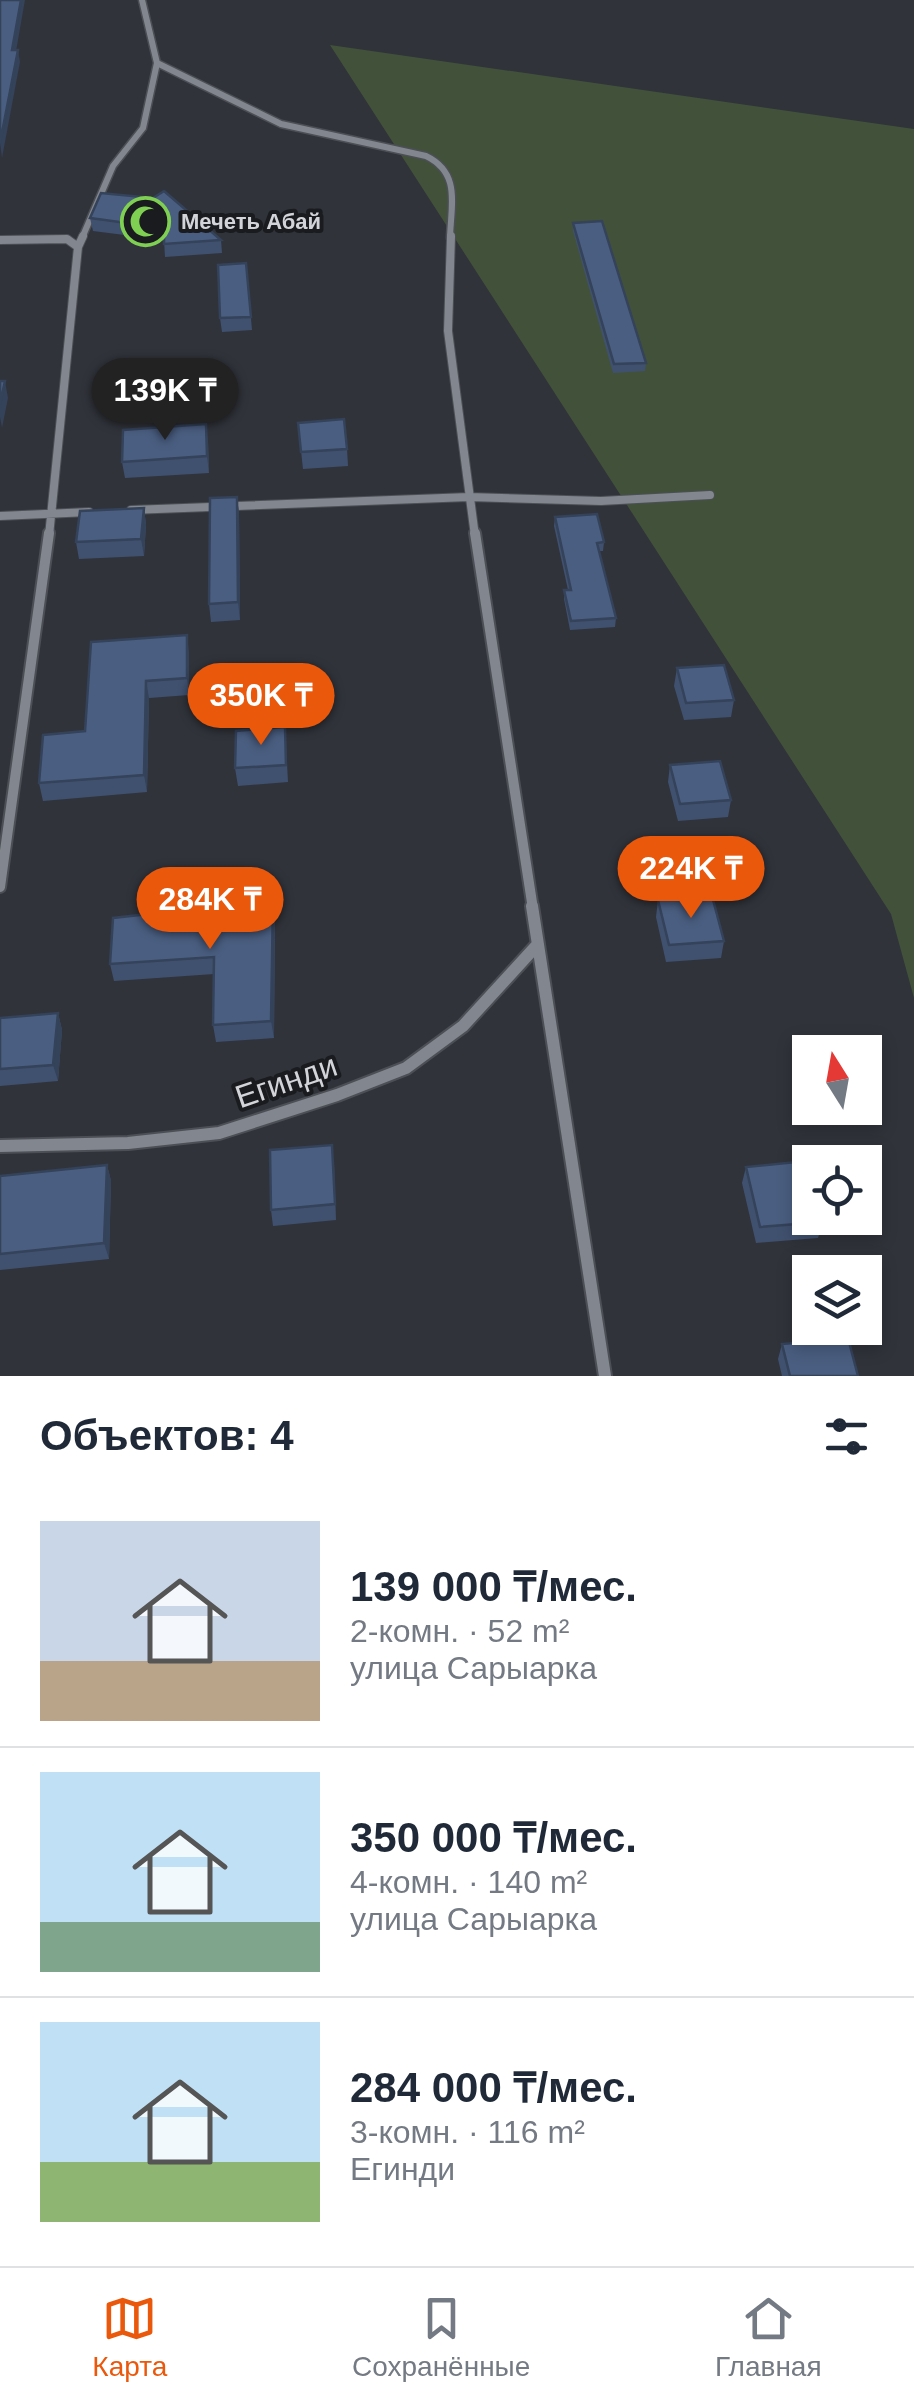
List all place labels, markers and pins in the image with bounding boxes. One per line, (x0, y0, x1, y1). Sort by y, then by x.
mosque icon: Мечеть Абай (120, 195, 172, 247)
place label: Мечеть Абай (181, 209, 321, 234)
pin: 139K ₸ (84, 358, 246, 443)
pin: 350K ₸ (180, 663, 342, 748)
pin: 224K ₸ (610, 836, 772, 921)
pin: 284K ₸ (129, 867, 291, 952)

